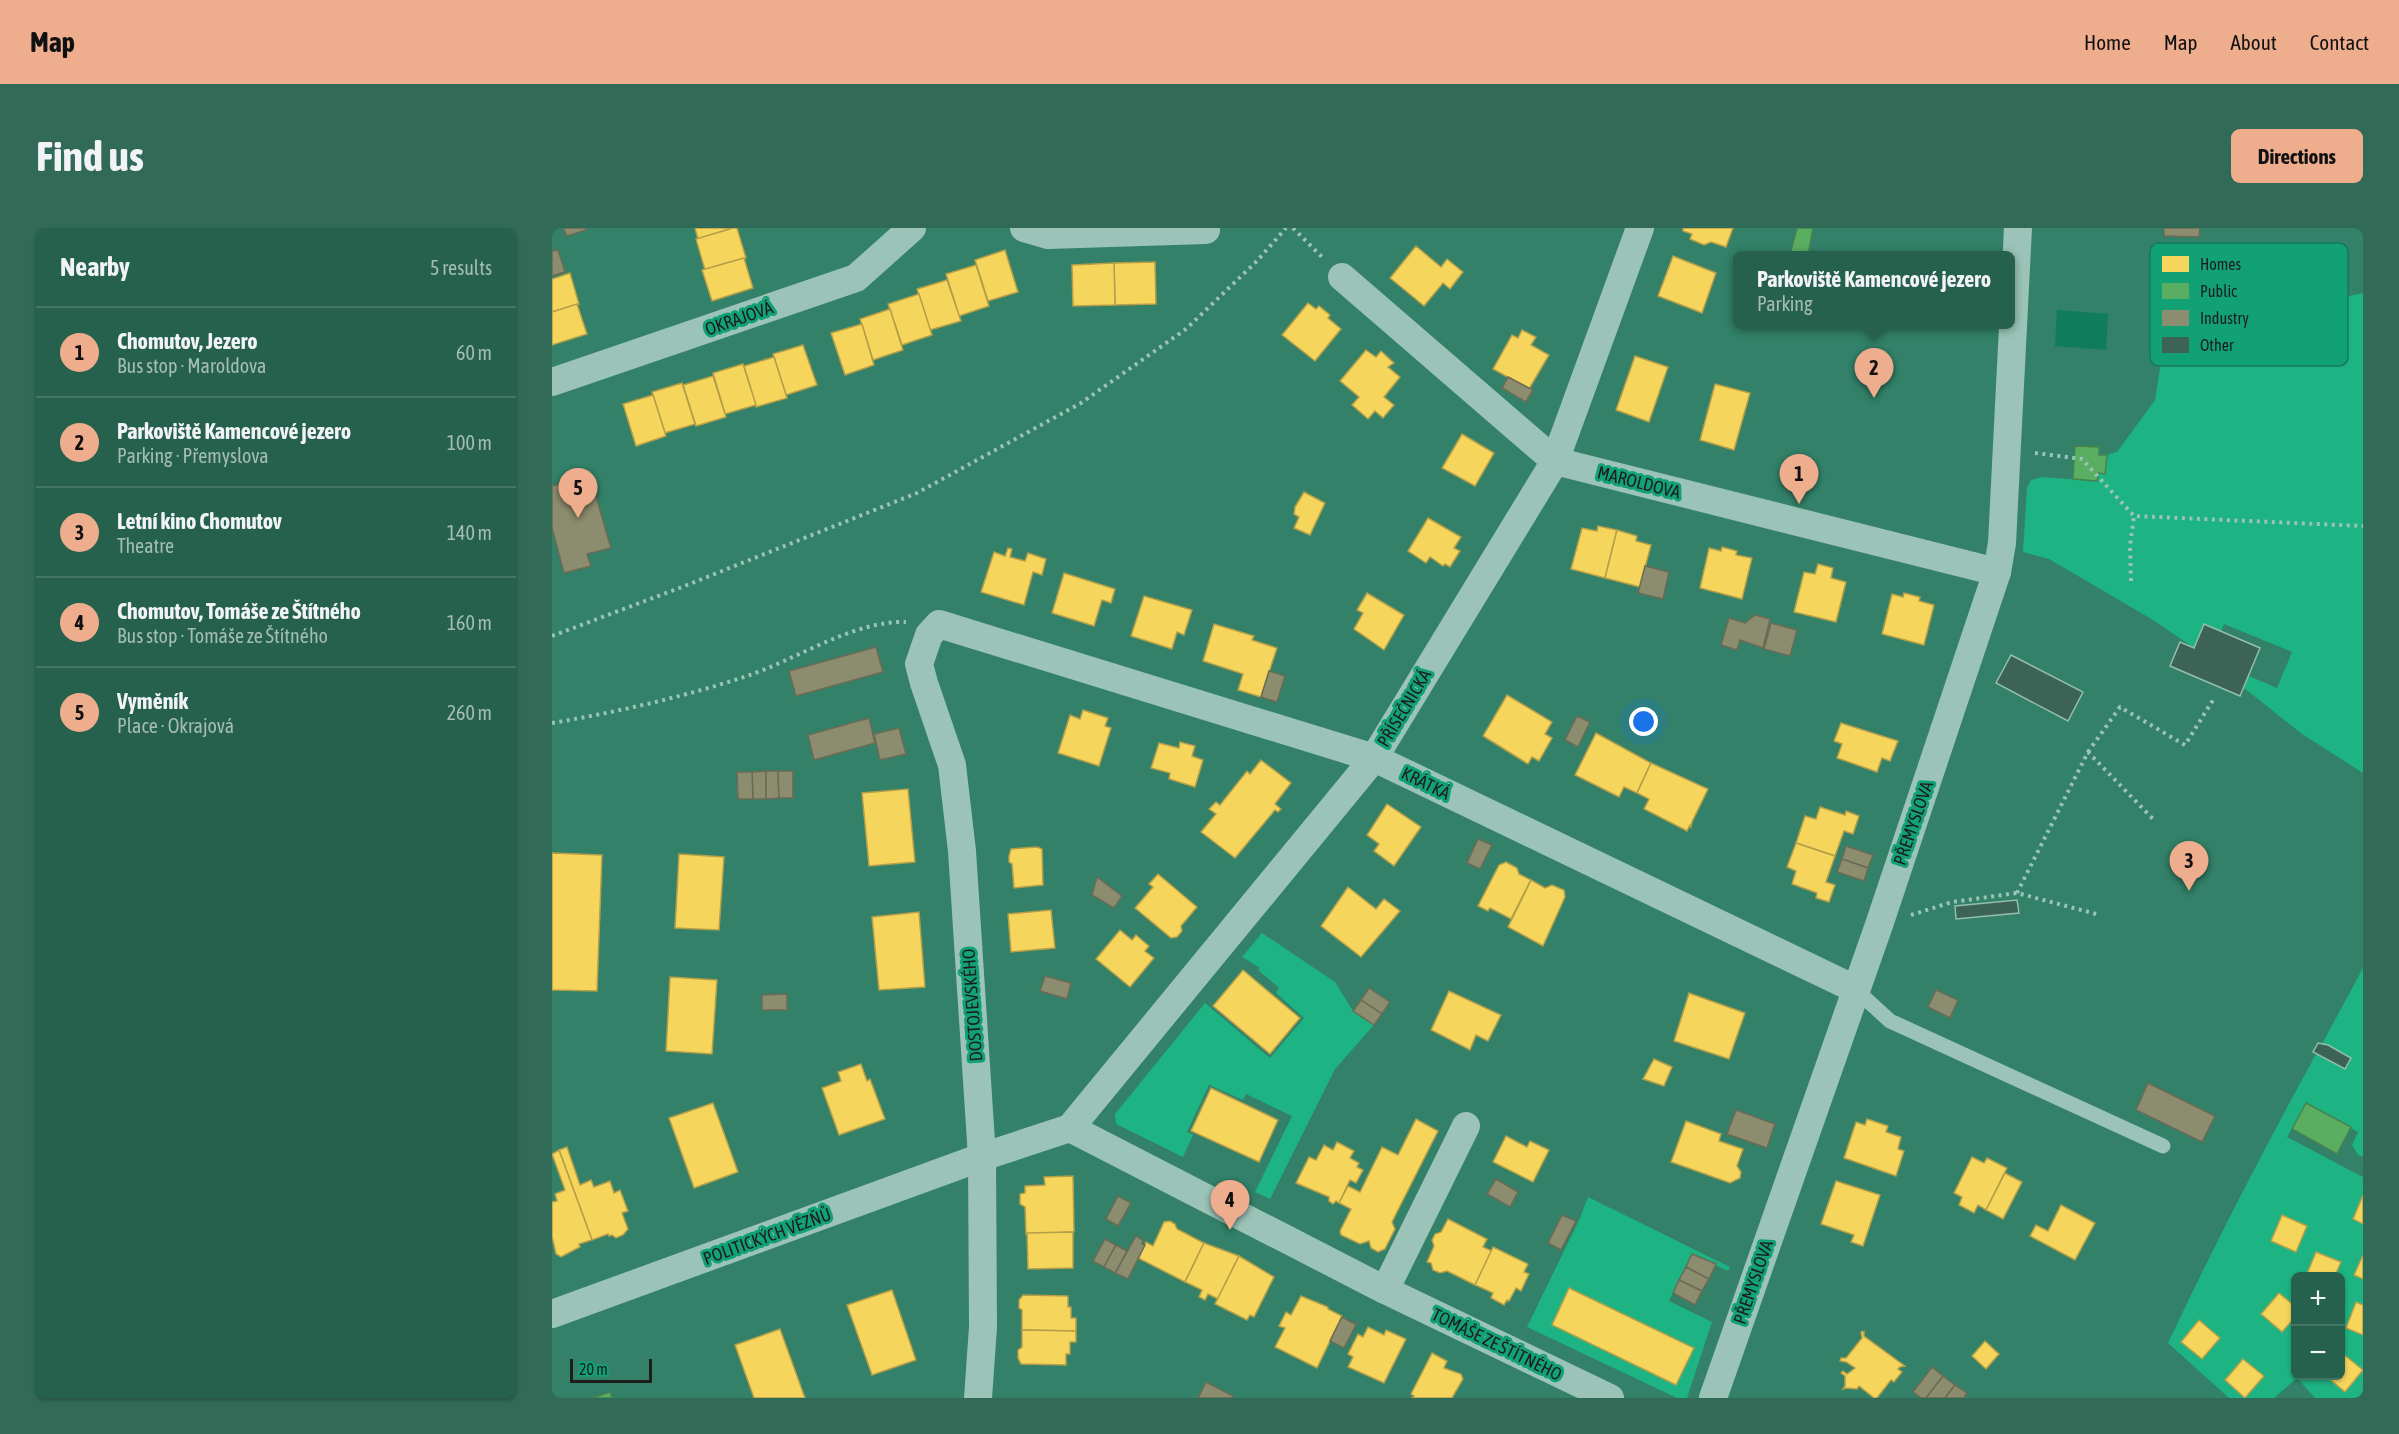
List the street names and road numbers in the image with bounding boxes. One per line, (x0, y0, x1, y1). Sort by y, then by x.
street label: OKRAJOVÁ (702, 297, 776, 339)
street label: MAROLDOVA (1595, 462, 1683, 502)
street label: PŘÍSEČNICKÁ (1373, 665, 1435, 751)
street label: KRÁTKÁ (1398, 762, 1454, 804)
street label: PŘEMYSLOVA (1889, 778, 1937, 868)
street label: DOSTOJEVSKÉHO (958, 948, 986, 1062)
street label: POLITICKÝCH VĚZŇŮ (700, 1202, 834, 1269)
street label: PŘEMYSLOVA (1729, 1237, 1777, 1327)
street label: TOMÁŠE ZE ŠTÍTNÉHO (1429, 1303, 1565, 1385)

